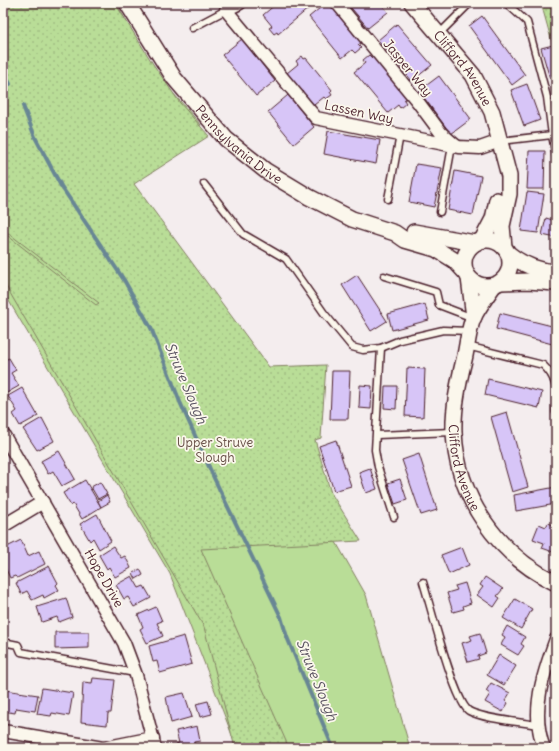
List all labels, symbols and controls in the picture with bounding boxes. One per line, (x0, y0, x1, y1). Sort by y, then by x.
street label: Clifford Avenue (430, 27, 496, 109)
street label: Jasper Way (380, 36, 436, 100)
street label: Lassen Way (323, 96, 395, 128)
street label: Pennsylvania Drive (192, 101, 286, 187)
water label: Struve Slough (161, 340, 212, 427)
street label: Clifford Avenue (445, 424, 484, 514)
park label: Upper Struve Slough (177, 434, 253, 466)
street label: Hope Drive (80, 546, 128, 610)
water label: Struve Slough (292, 636, 342, 724)

